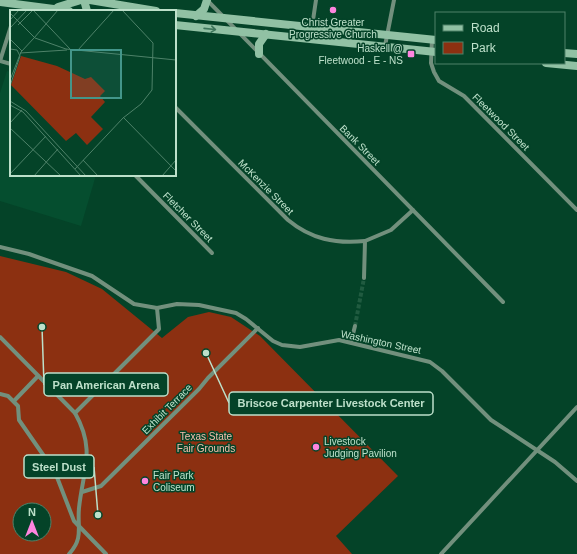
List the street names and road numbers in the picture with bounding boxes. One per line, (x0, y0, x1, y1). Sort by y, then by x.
street label: Fleetwood Street (470, 91, 532, 153)
street label: Bank Street (338, 123, 383, 168)
street label: McKenzie Street (236, 157, 296, 217)
street label: Fletcher Street (161, 190, 215, 244)
street label: Washington Street (340, 328, 422, 356)
street label: Exhibit Terrace (140, 381, 195, 436)

